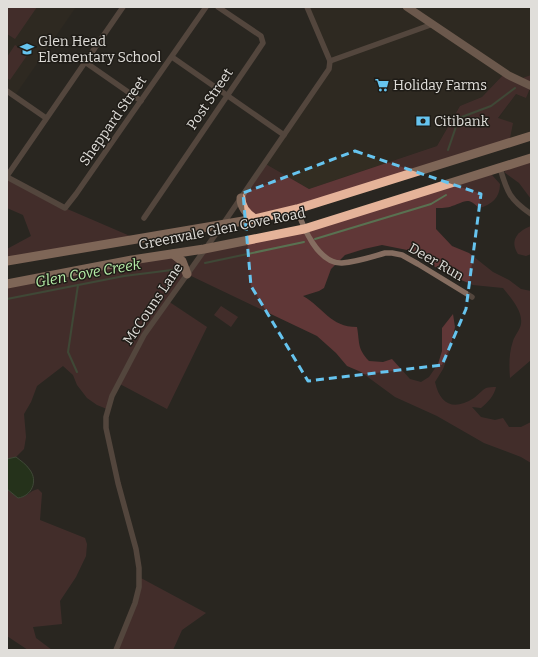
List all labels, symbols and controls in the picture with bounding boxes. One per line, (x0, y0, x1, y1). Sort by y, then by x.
place label: Glen Head Elementary School (38, 33, 161, 66)
school or university icon: Glen Head Elementary School (19, 41, 35, 57)
street label: Post Street (183, 65, 237, 133)
street label: Sheppard Street (76, 73, 150, 169)
supermarket icon: Holiday Farms (374, 77, 390, 93)
place label: Holiday Farms (393, 77, 487, 94)
bank icon: Citibank (415, 113, 431, 129)
place label: Citibank (434, 113, 489, 130)
street label: Greenvale Glen Cove Road (137, 204, 307, 254)
street label: Deer Run (405, 239, 467, 285)
water label: Glen Cove Creek (34, 255, 143, 291)
street label: McCouns Lane (119, 260, 187, 348)

